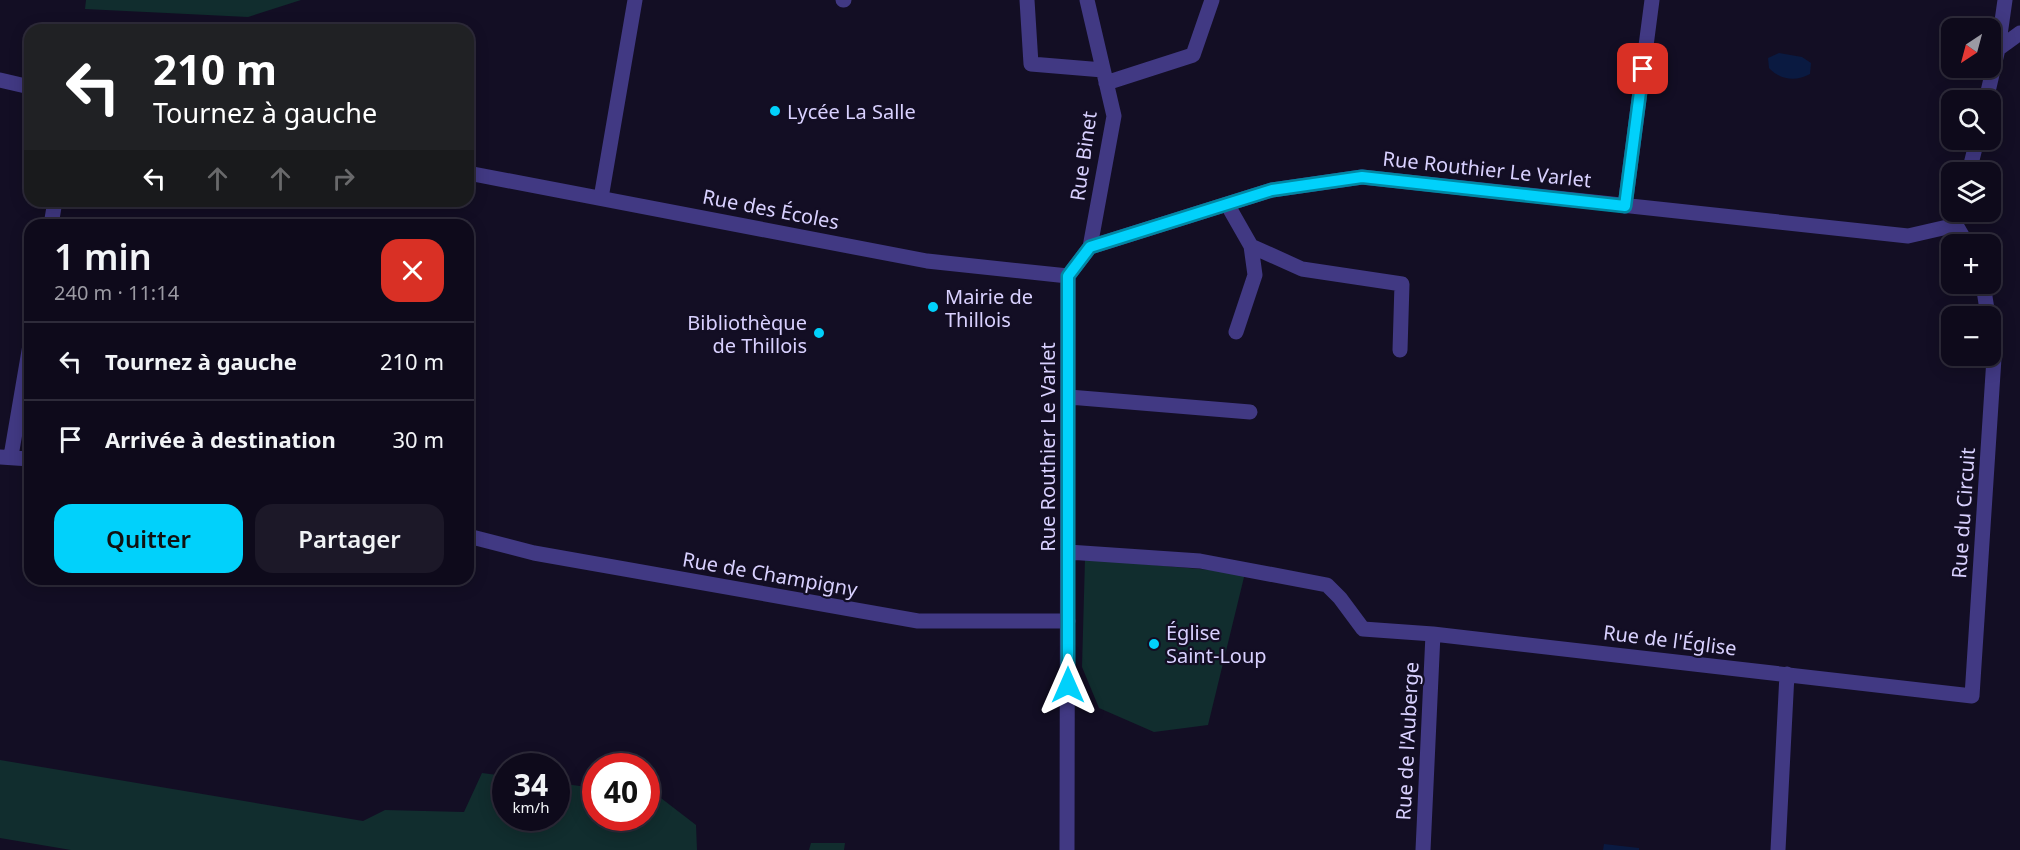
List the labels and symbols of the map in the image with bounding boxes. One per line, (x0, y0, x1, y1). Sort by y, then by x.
north arrow (1941, 18, 2001, 78)
pin (1617, 43, 1668, 94)
place label: Lycée La Salle (787, 98, 916, 125)
marker: Lycée La Salle (768, 104, 782, 118)
street label: Rue Binet (1063, 109, 1103, 203)
street label: Rue Routhier Le Varlet (1381, 145, 1593, 193)
street label: Rue des Écoles (700, 183, 842, 235)
place label: Mairie de Thillois (945, 283, 1033, 333)
marker: Mairie de Thillois (926, 300, 940, 314)
place label: Bibliothèque de Thillois (687, 309, 807, 359)
marker: Bibliothèque de Thillois (812, 326, 826, 340)
street label: Rue Routhier Le Varlet (1034, 342, 1061, 552)
street label: Rue du Circuit (1945, 447, 1981, 579)
street label: Rue de Champigny (680, 545, 860, 603)
street label: Rue de l'Église (1602, 618, 1738, 662)
place label: Église Saint-Loup (1166, 619, 1267, 669)
marker: Église Saint-Loup (1147, 637, 1161, 651)
position arrow (1036, 653, 1100, 717)
street label: Rue de l'Auberge (1389, 661, 1425, 821)
speed limit sign: 40 (582, 753, 660, 831)

